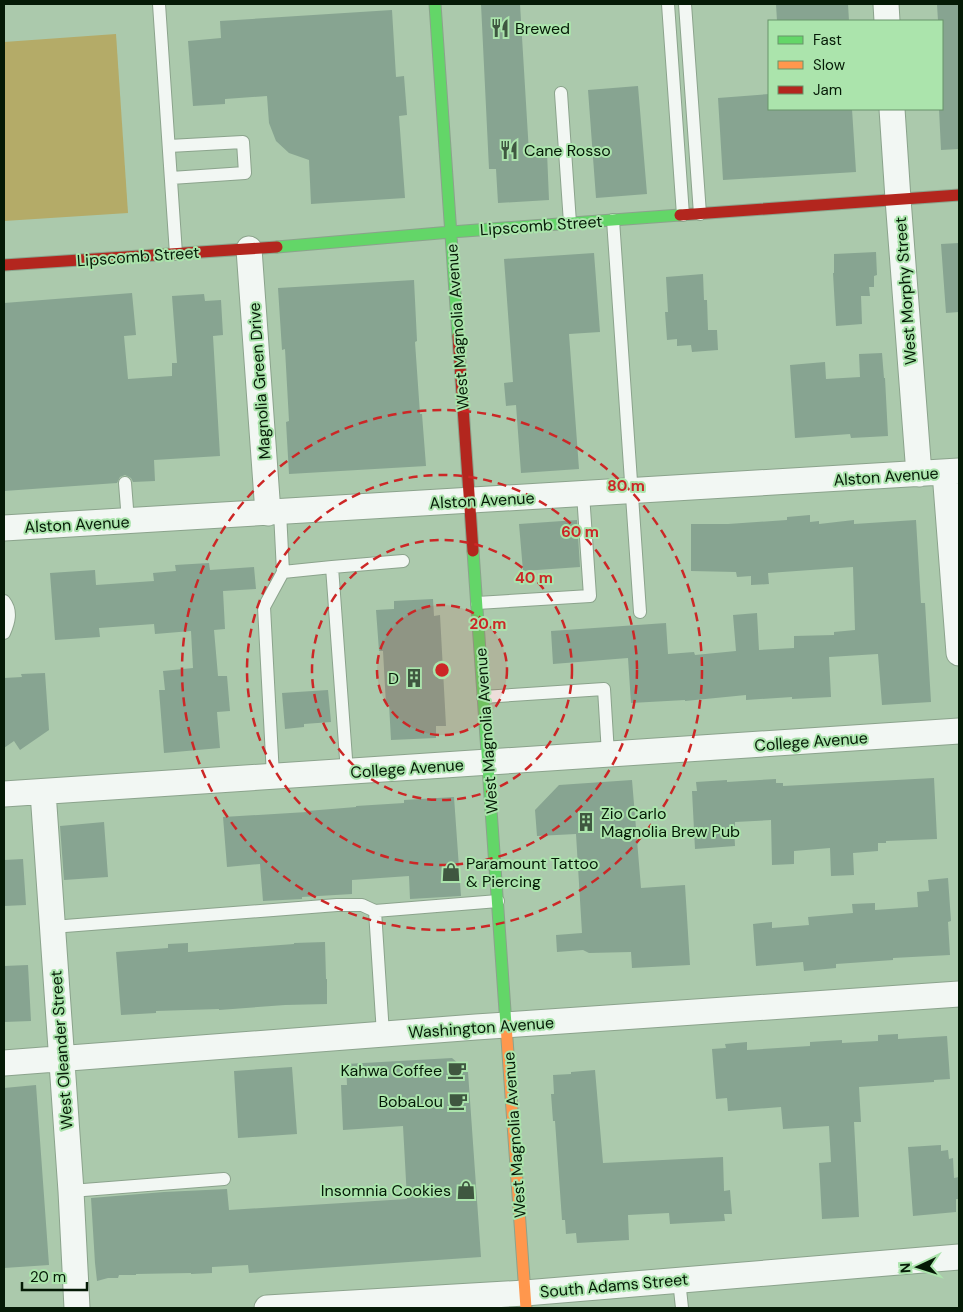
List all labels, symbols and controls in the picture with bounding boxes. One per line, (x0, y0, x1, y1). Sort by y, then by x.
restaurant icon: Brewed (489, 17, 511, 39)
place label: Brewed (515, 18, 570, 39)
legend (768, 20, 943, 110)
text: Fast (813, 30, 842, 50)
text: Slow (813, 55, 846, 75)
text: Jam (813, 80, 842, 100)
restaurant icon: Cane Rosso (498, 139, 520, 161)
place label: Cane Rosso (524, 140, 611, 161)
street label: Lipscomb Street (479, 211, 603, 240)
street label: West Morphy Street (890, 216, 921, 366)
street label: Lipscomb Street (76, 242, 200, 271)
street label: West Magnolia Avenue (441, 243, 474, 411)
street label: Magnolia Green Drive (244, 302, 275, 460)
street label: Alston Avenue (833, 462, 939, 491)
text: 80 m (607, 476, 645, 496)
street label: Alston Avenue (429, 487, 535, 514)
street label: Alston Avenue (24, 511, 130, 538)
text: 60 m (561, 522, 599, 542)
text: 40 m (515, 568, 553, 588)
text: 20 m (470, 614, 506, 634)
street label: West Magnolia Avenue (470, 647, 503, 815)
centre of rings (433, 661, 451, 679)
building icon: D (403, 667, 425, 689)
place label: D (388, 668, 399, 689)
street label: College Avenue (754, 727, 868, 756)
street label: College Avenue (350, 754, 464, 783)
place label: Zio Carlo Magnolia Brew Pub (601, 803, 740, 842)
building icon: Zio Carlo Magnolia Brew Pub (575, 811, 597, 833)
place label: Paramount Tattoo & Piercing (466, 853, 598, 892)
shop icon: Paramount Tattoo & Piercing (440, 861, 462, 883)
street label: West Oleander Street (45, 970, 78, 1130)
street label: Washington Avenue (408, 1012, 555, 1043)
street label: West Magnolia Avenue (498, 1051, 531, 1219)
cafe icon: Kahwa Coffee (446, 1059, 468, 1081)
place label: Kahwa Coffee (341, 1060, 442, 1081)
cafe icon: BobaLou (447, 1090, 469, 1112)
place label: BobaLou (378, 1091, 443, 1112)
shop icon: Insomnia Cookies (455, 1179, 477, 1201)
place label: Insomnia Cookies (321, 1180, 451, 1201)
north arrow (893, 1242, 943, 1292)
scale bar (22, 1260, 88, 1292)
text: N (896, 1262, 914, 1274)
text: 20 m (30, 1267, 66, 1287)
street label: South Adams Street (539, 1269, 689, 1302)

